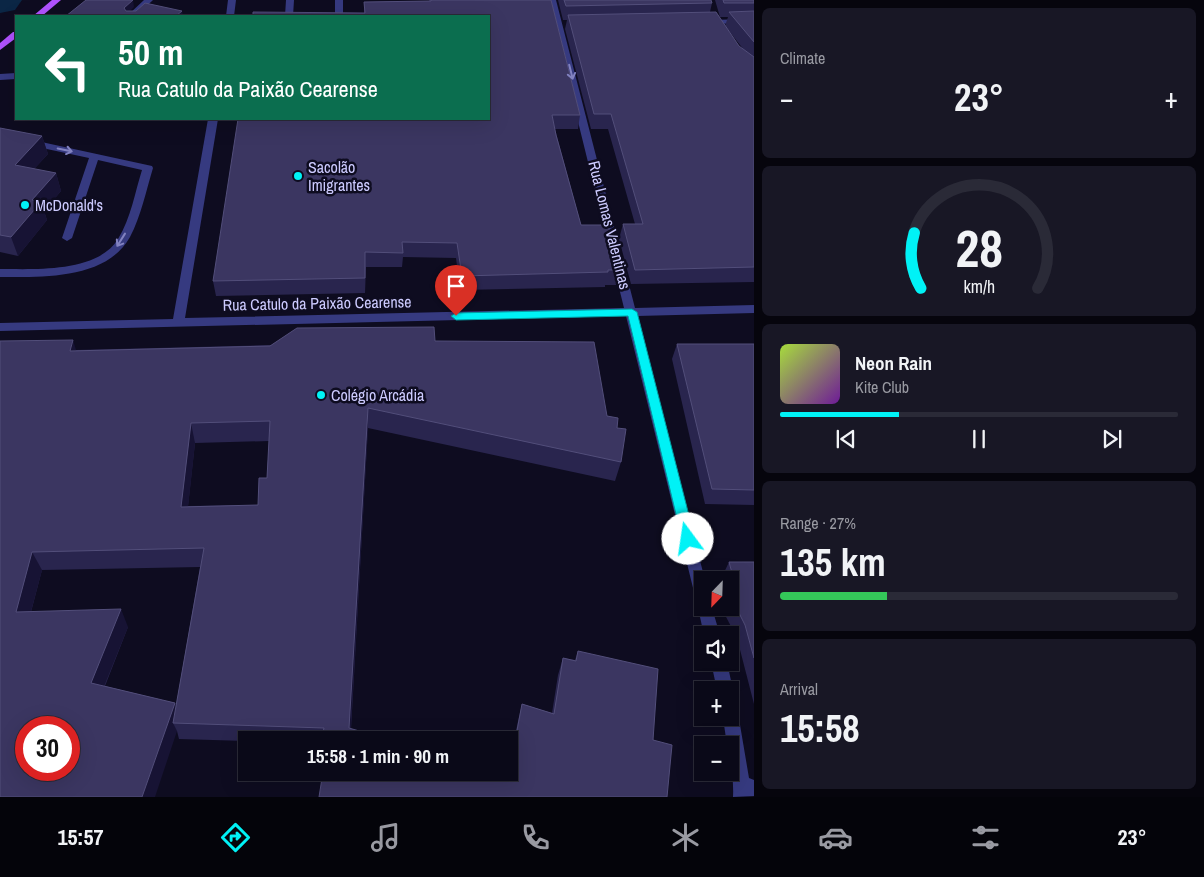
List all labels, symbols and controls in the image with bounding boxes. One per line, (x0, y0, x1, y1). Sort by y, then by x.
text: 50 m (118, 29, 183, 76)
icon: left (35, 35, 100, 100)
text: Climate (780, 47, 825, 69)
one-way arrow (567, 63, 576, 79)
text: 23° (954, 72, 1004, 123)
text: Rua Catulo da Paixão Cearense (118, 74, 378, 104)
text: − (780, 79, 793, 117)
text: + (1165, 79, 1178, 117)
one-way arrow (56, 146, 72, 155)
place label: Sacolão Imigrantes (308, 156, 370, 196)
street label: Rua Lomas Valentinas (583, 158, 637, 292)
marker: Sacolão Imigrantes (292, 170, 304, 182)
place label: McDonald's (35, 194, 103, 216)
marker: McDonald's (19, 199, 31, 211)
text: 28 (955, 213, 1003, 283)
one-way arrow (116, 233, 126, 247)
pin (435, 265, 477, 316)
icon: arrive (442, 272, 470, 300)
text: km/h (963, 275, 995, 299)
street label: Rua Catulo da Paixão Cearense (222, 290, 412, 316)
text: Neon Rain (855, 350, 932, 376)
text: Kite Club (855, 376, 909, 398)
place label: Colégio Arcádia (331, 384, 425, 406)
marker: Colégio Arcádia (315, 389, 327, 401)
icon: previous (832, 425, 860, 453)
icon: pause (965, 425, 993, 453)
icon: next (1098, 425, 1126, 453)
position arrow (661, 512, 713, 564)
text: Range · 27% (780, 512, 856, 534)
text: 135 km (780, 537, 886, 588)
north arrow (694, 571, 739, 616)
map controls (694, 571, 739, 781)
button: sound (694, 626, 739, 671)
text: Arrival (780, 678, 818, 700)
button: + (694, 681, 739, 726)
text: 15:58 (780, 703, 860, 754)
speed limit sign: 30 (15, 716, 80, 781)
button: − (694, 736, 739, 781)
text: 15:58 · 1 min · 90 m (307, 743, 449, 769)
icon: directions (218, 820, 253, 855)
icon: music (368, 820, 403, 855)
icon: phone (518, 820, 553, 855)
icon: climate (668, 820, 703, 855)
icon: car (818, 820, 853, 855)
icon: filters (968, 820, 1003, 855)
text: 15:57 (57, 822, 104, 852)
text: 23° (1118, 822, 1146, 852)

